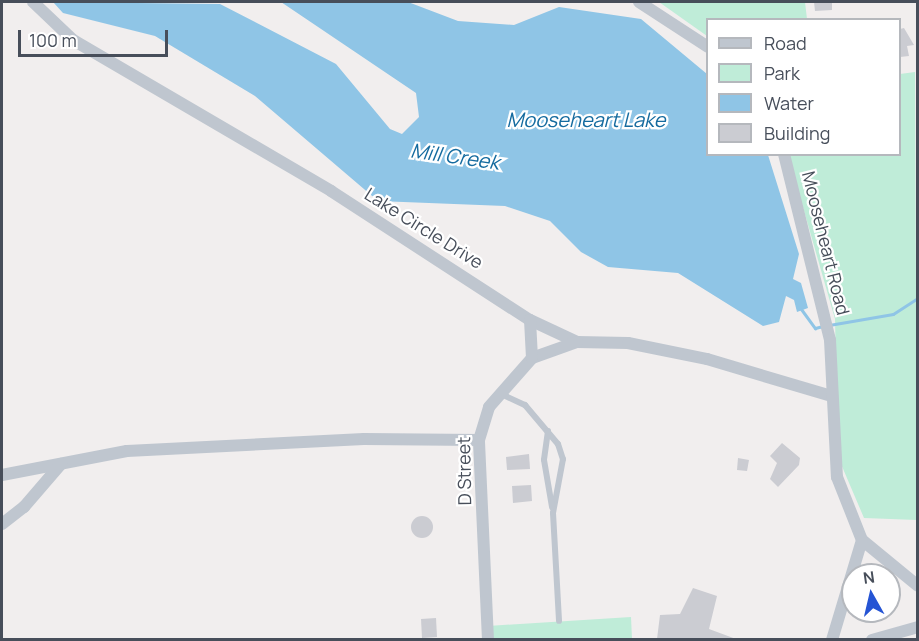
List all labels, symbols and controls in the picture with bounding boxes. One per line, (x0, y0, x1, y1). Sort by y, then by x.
scale bar (21, 18, 171, 56)
legend (706, 18, 901, 156)
text: 100 m (29, 28, 77, 52)
text: Road (764, 31, 807, 55)
text: Park (764, 61, 800, 85)
text: Water (764, 91, 814, 115)
water label: Mooseheart Lake (507, 107, 665, 131)
text: Building (764, 121, 830, 145)
water label: Mill Creek (409, 138, 501, 174)
street label: Mooseheart Road (798, 169, 854, 317)
street label: Lake Circle Drive (361, 183, 487, 273)
street label: D Street (453, 437, 475, 505)
north arrow (841, 563, 901, 623)
text: N (862, 565, 876, 589)

